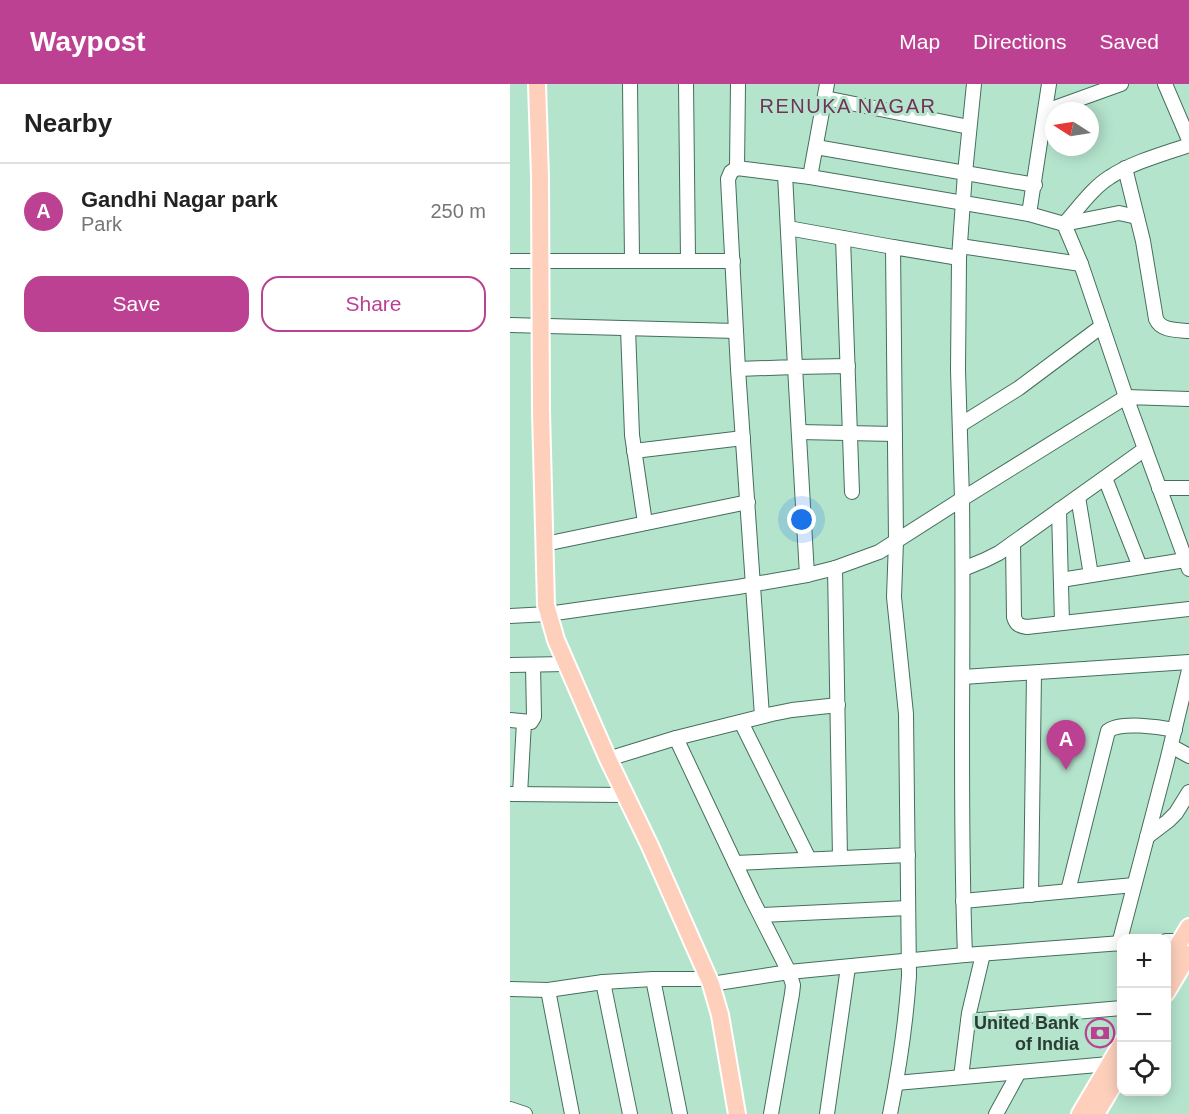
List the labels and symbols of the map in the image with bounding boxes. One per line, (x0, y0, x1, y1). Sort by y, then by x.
district label: RENUKA NAGAR (760, 95, 936, 117)
north arrow (1045, 102, 1099, 156)
your location (787, 505, 816, 534)
pin: A (1046, 720, 1086, 770)
place label: United Bank of India (974, 1013, 1080, 1054)
bank icon: United Bank of India (1084, 1017, 1116, 1049)

